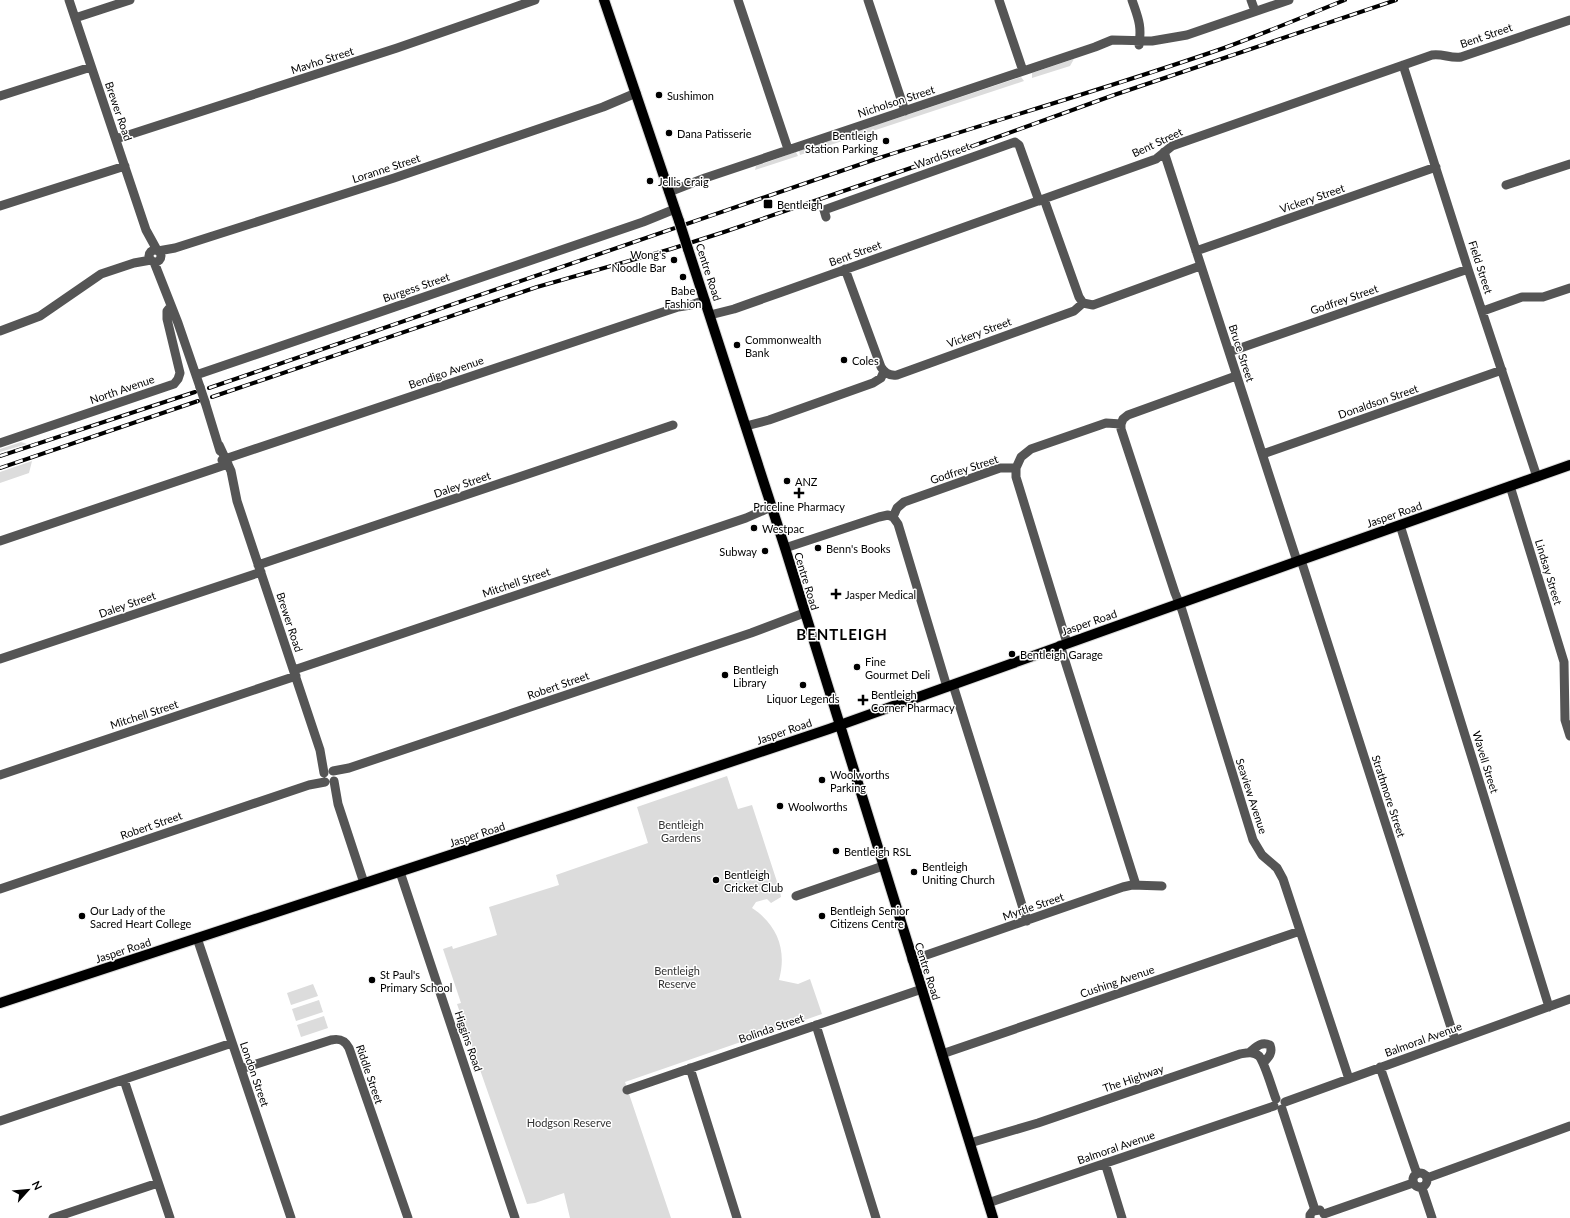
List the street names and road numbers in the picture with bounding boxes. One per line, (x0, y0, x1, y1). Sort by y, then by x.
street label: Bent Street (1458, 20, 1514, 50)
street label: Mavho Street (289, 44, 355, 76)
street label: Brewer Road (103, 80, 135, 142)
street label: Nicholson Street (856, 82, 936, 120)
street label: Bent Street (1129, 125, 1185, 159)
street label: Ward Street (913, 139, 972, 171)
street label: Loranne Street (350, 151, 422, 185)
street label: Vickery Street (1278, 181, 1346, 215)
street label: Bent Street (827, 238, 883, 268)
street label: Field Street (1466, 239, 1496, 295)
street label: Centre Road (694, 242, 724, 302)
street label: Burgess Street (381, 269, 451, 305)
street label: Godfrey Street (1308, 281, 1380, 317)
street label: Vickery Street (945, 314, 1013, 350)
street label: Bruce Street (1227, 323, 1257, 384)
street label: Bendigo Avenue (407, 353, 485, 391)
street label: North Avenue (88, 372, 156, 406)
street label: Donaldson Street (1336, 381, 1420, 421)
street label: Godfrey Street (928, 452, 1000, 486)
street label: Daley Street (432, 468, 492, 500)
street label: Jasper Road (1365, 498, 1423, 530)
street label: Lindsay Street (1533, 538, 1565, 606)
street label: Centre Road (792, 550, 822, 612)
street label: Mitchell Street (480, 564, 552, 600)
street label: Daley Street (97, 588, 157, 620)
street label: Brewer Road (274, 591, 306, 653)
street label: Jasper Road (1060, 606, 1118, 638)
street label: Robert Street (525, 668, 591, 702)
street label: Mitchell Street (108, 697, 180, 731)
street label: Jasper Road (755, 715, 813, 747)
street label: Wavell Street (1470, 729, 1502, 795)
street label: Strathmore Street (1370, 753, 1408, 839)
street label: Seaview Avenue (1234, 757, 1270, 835)
street label: Robert Street (118, 808, 184, 842)
street label: Jasper Road (448, 819, 506, 849)
street label: Myrtle Street (1001, 889, 1065, 923)
street label: Jasper Road (94, 935, 152, 965)
street label: Centre Road (913, 941, 943, 1001)
street label: Cushing Avenue (1078, 962, 1156, 1000)
street label: Higgins Road (453, 1009, 485, 1073)
street label: Bolinda Street (737, 1011, 805, 1045)
street label: Balmoral Avenue (1383, 1019, 1464, 1059)
street label: London Street (238, 1040, 272, 1108)
street label: Riddle Street (354, 1043, 386, 1105)
street label: The Highway (1101, 1061, 1165, 1094)
street label: Balmoral Avenue (1075, 1128, 1157, 1166)

